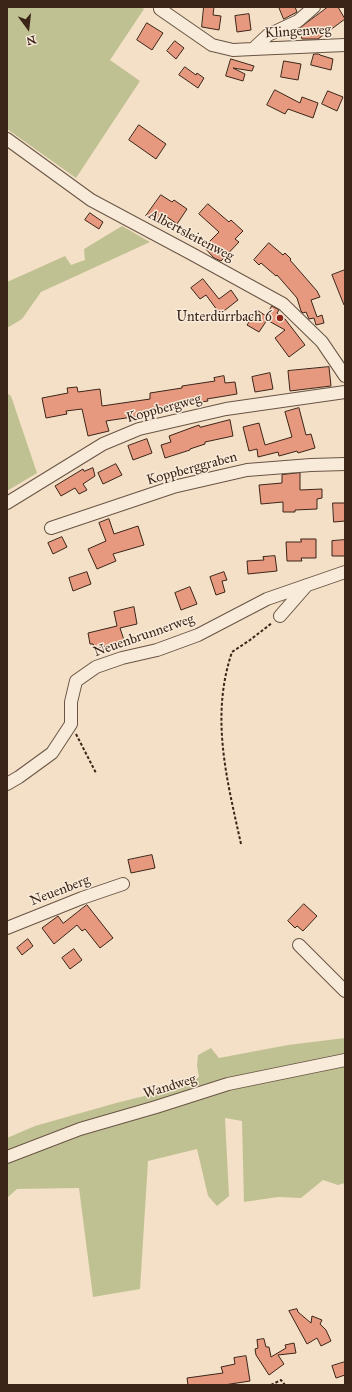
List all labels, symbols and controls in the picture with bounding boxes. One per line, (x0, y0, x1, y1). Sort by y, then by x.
north arrow (8, 8, 48, 48)
street label: Klingenweg (264, 22, 332, 42)
text: N (25, 33, 37, 48)
street label: Albertsleitenweg (146, 206, 236, 266)
place label: Unterdürrbach 6 (176, 310, 272, 326)
marker: Unterdürrbach 6 (275, 313, 285, 323)
street label: Koppbergweg (125, 391, 203, 427)
street label: Koppberggraben (145, 449, 239, 489)
street label: Neuenbrunnerweg (91, 611, 197, 661)
street label: Neuenberg (28, 872, 92, 910)
street label: Wandweg (141, 1071, 199, 1103)

